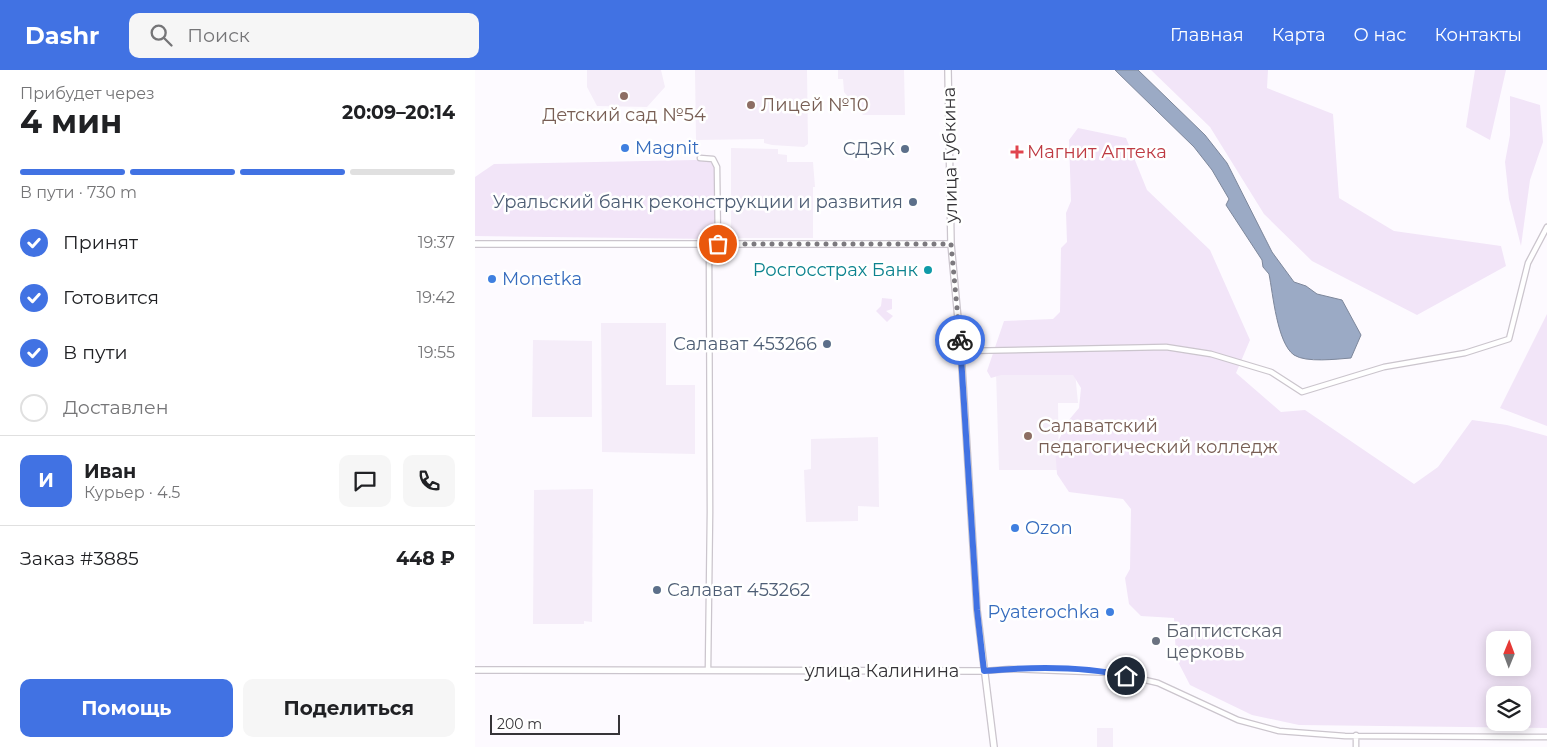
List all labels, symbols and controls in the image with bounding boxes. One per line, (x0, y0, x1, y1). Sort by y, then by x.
search box (129, 13, 479, 58)
text: Dashr (25, 21, 99, 50)
icon: search (147, 21, 175, 49)
text: Поиск (187, 24, 250, 47)
text: Главная (1170, 24, 1244, 46)
text: Карта (1272, 24, 1326, 46)
text: О нас (1354, 24, 1406, 46)
text: Контакты (1434, 24, 1522, 46)
text: Прибудет через (20, 84, 155, 103)
street label: улица Губкина (938, 87, 962, 224)
marker: Детский сад №54 (618, 90, 630, 102)
place label: Лицей №10 (761, 94, 869, 116)
marker: Лицей №10 (745, 99, 757, 111)
text: 20:09–20:14 (342, 101, 455, 124)
text: 4 мин (20, 102, 122, 141)
place label: Детский сад №54 (542, 104, 706, 126)
place label: Magnit (635, 137, 699, 159)
place label: СДЭК (843, 138, 895, 160)
place label: Магнит Аптека (1027, 141, 1167, 163)
marker: Magnit (619, 142, 631, 154)
marker: СДЭК (899, 143, 911, 155)
marker: Магнит Аптека (1011, 146, 1023, 158)
text: В пути · 730 m (20, 183, 137, 202)
place label: Уральский банк реконструкции и развития (493, 191, 903, 213)
marker: Уральский банк реконструкции и развития (907, 196, 919, 208)
pin (697, 223, 739, 265)
icon: check (20, 229, 48, 257)
icon: bag (704, 230, 732, 258)
text: Принят (63, 231, 138, 254)
text: 19:37 (418, 233, 455, 252)
place label: Росгосстрах Банк (753, 259, 919, 281)
marker: Росгосстрах Банк (922, 264, 934, 276)
place label: Monetka (502, 268, 582, 290)
marker: Monetka (486, 273, 498, 285)
icon: check (20, 284, 48, 312)
text: Готовится (63, 286, 159, 309)
text: 19:42 (416, 288, 455, 307)
courier (935, 315, 985, 365)
icon: bike (946, 326, 974, 354)
place label: Салават 453266 (673, 333, 817, 355)
marker: Салават 453266 (821, 338, 833, 350)
icon: check (20, 339, 48, 367)
text: В пути (63, 341, 128, 364)
text: 19:55 (418, 343, 455, 362)
text: Доставлен (63, 396, 169, 419)
place label: Салаватский педагогический колледж (1038, 415, 1278, 458)
marker: Салаватский педагогический колледж (1022, 430, 1034, 442)
button: chat (339, 455, 391, 507)
button: phone (403, 455, 455, 507)
text: Иван (84, 460, 136, 483)
text: И (38, 469, 54, 492)
text: Курьер · 4.5 (84, 483, 180, 502)
place label: Ozon (1025, 517, 1073, 539)
marker: Ozon (1009, 522, 1021, 534)
text: Заказ #3885 (20, 547, 139, 570)
text: 448 ₽ (396, 547, 455, 570)
place label: Салават 453262 (667, 579, 810, 601)
marker: Салават 453262 (651, 584, 663, 596)
place label: Pyaterochka (988, 601, 1100, 623)
marker: Pyaterochka (1104, 606, 1116, 618)
place label: Баптистская церковь (1166, 620, 1282, 663)
north arrow (1486, 631, 1531, 676)
map controls (1486, 631, 1531, 731)
marker: Баптистская церковь (1150, 635, 1162, 647)
pin (1105, 655, 1147, 697)
street label: улица Калинина (804, 660, 959, 682)
icon: home (1112, 662, 1140, 690)
button: Помощь (20, 679, 233, 737)
button: Поделиться (243, 679, 455, 737)
button: layers (1486, 686, 1531, 731)
scale bar (490, 712, 620, 735)
text: 200 m (497, 715, 542, 733)

